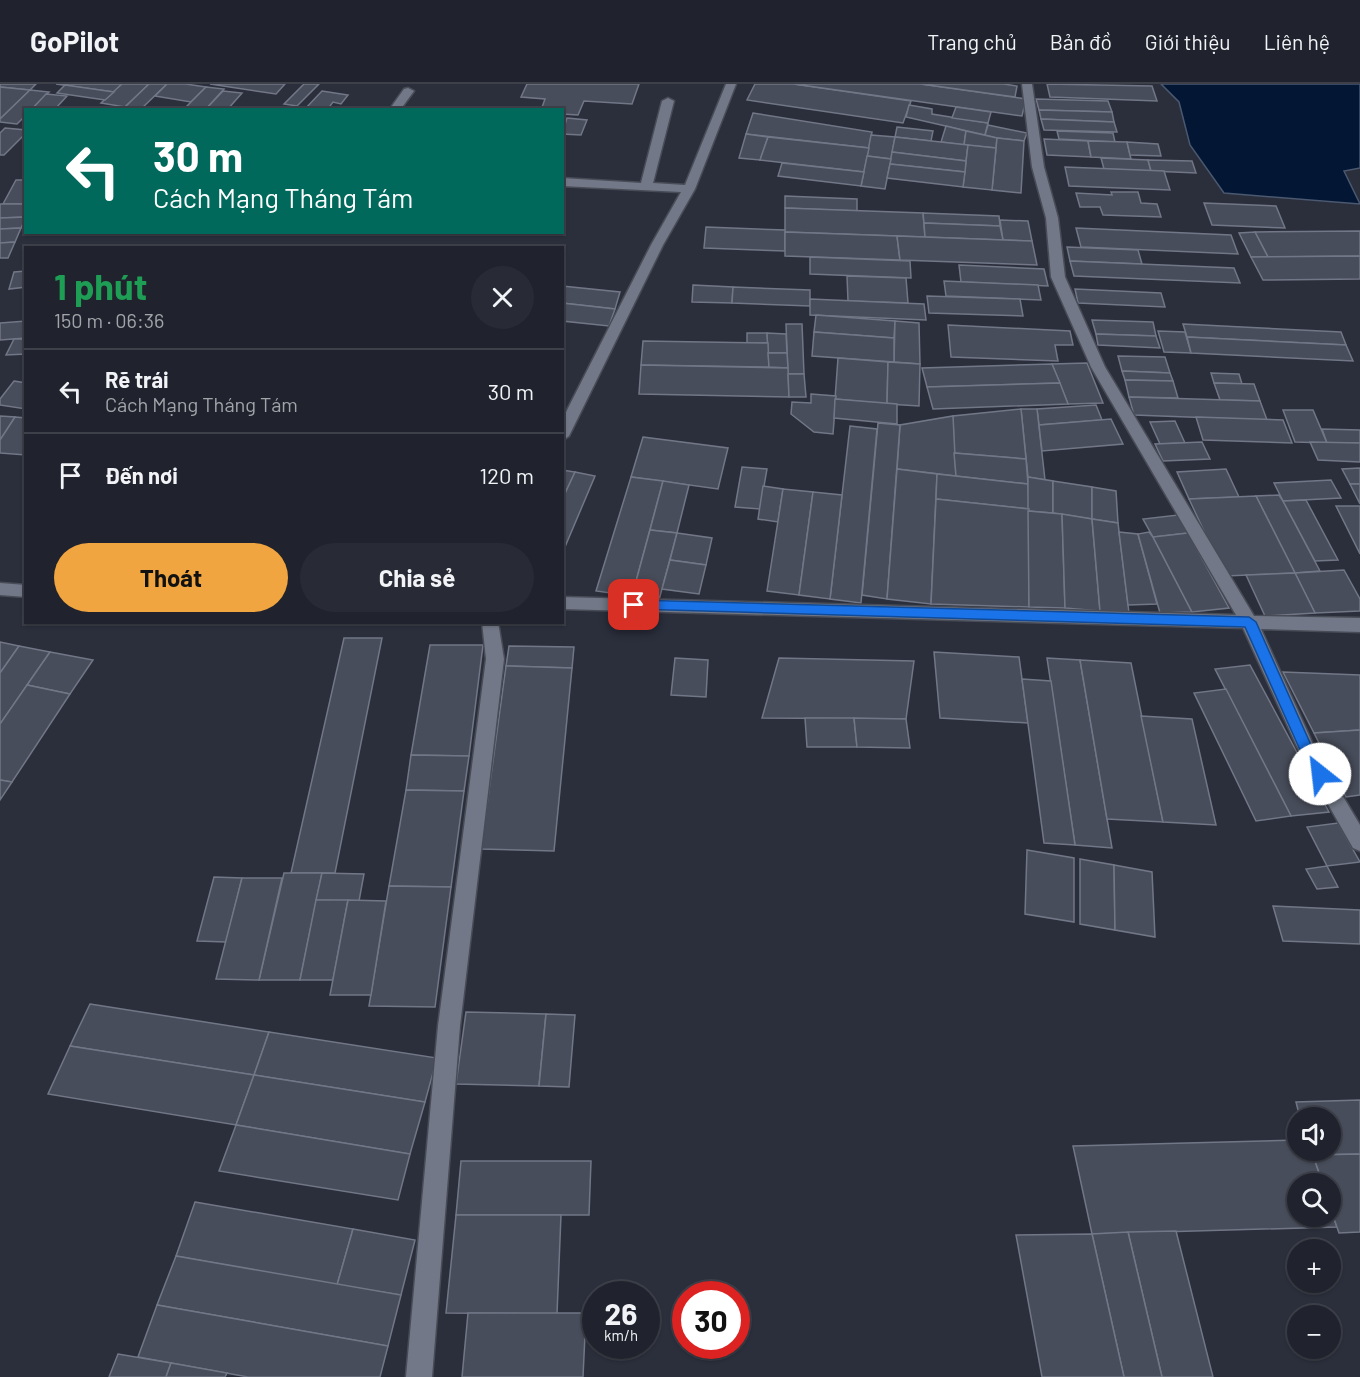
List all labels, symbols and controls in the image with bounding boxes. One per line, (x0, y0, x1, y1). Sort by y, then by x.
text: GoPilot (30, 24, 119, 58)
text: Trang chủ (927, 29, 1017, 54)
text: Bản đồ (1050, 29, 1112, 54)
text: Giới thiệu (1145, 29, 1231, 54)
text: Liên hệ (1264, 29, 1330, 54)
text: 30 m (153, 130, 243, 180)
icon: left (54, 132, 132, 210)
text: Cách Mạng Tháng Tám (153, 181, 413, 213)
text: 1 phút (54, 264, 147, 307)
button: close (471, 266, 534, 329)
text: 150 m · 06:36 (54, 308, 164, 332)
text: Rẽ trái (105, 366, 169, 392)
icon: left (54, 375, 87, 408)
text: 30 m (488, 378, 534, 404)
text: Cách Mạng Tháng Tám (105, 392, 298, 416)
icon: arrive (54, 459, 87, 492)
text: Đến nơi (105, 462, 178, 488)
text: 120 m (479, 462, 534, 488)
button: Thoát (54, 543, 288, 612)
button: Chia sẻ (300, 543, 534, 612)
pin (608, 579, 659, 630)
icon: arrive (617, 588, 650, 621)
position arrow (1288, 742, 1352, 806)
map controls (1287, 1107, 1341, 1359)
button: sound (1287, 1107, 1341, 1161)
button: search (1287, 1173, 1341, 1227)
button: + (1287, 1239, 1341, 1293)
speed limit sign: 30 (672, 1281, 750, 1359)
text: 26 (605, 1295, 637, 1331)
button: − (1287, 1305, 1341, 1359)
text: km/h (604, 1326, 638, 1344)

